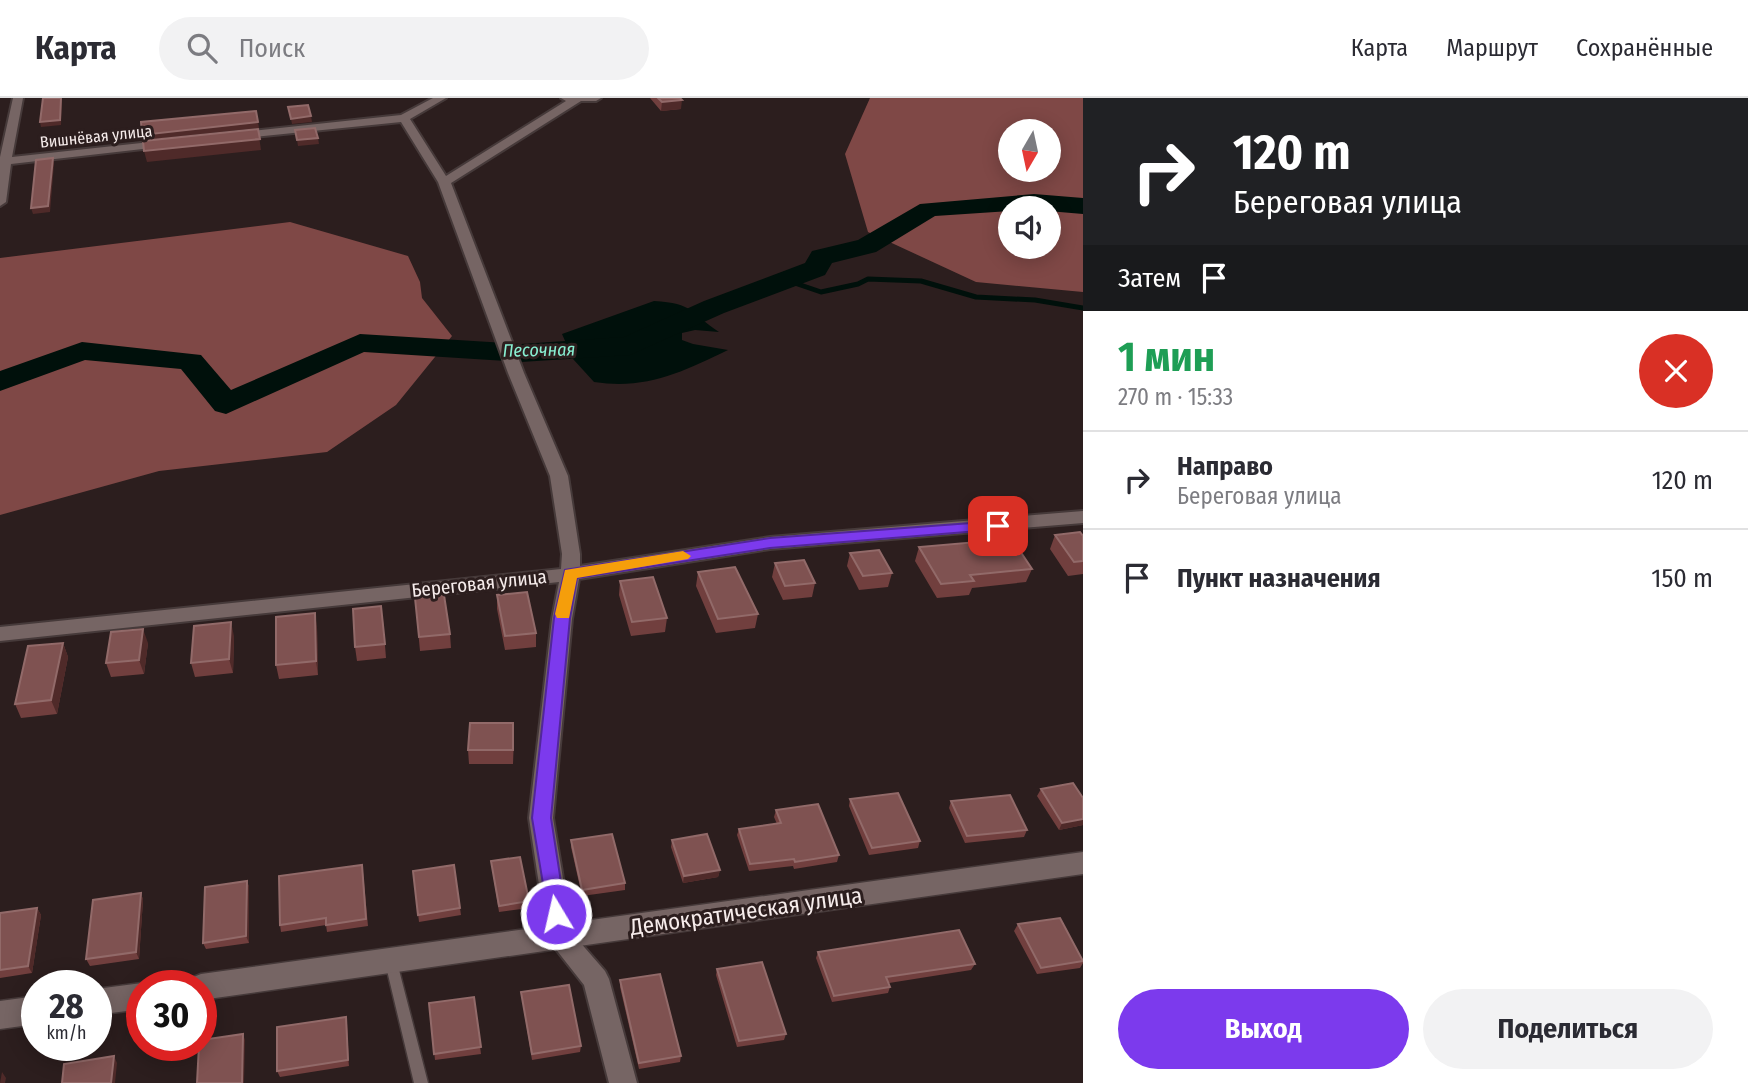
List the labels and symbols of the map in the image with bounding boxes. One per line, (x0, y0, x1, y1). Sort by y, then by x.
north arrow (998, 119, 1060, 182)
street label: Вишнёвая улица (39, 121, 153, 152)
water label: Песочная (502, 338, 576, 362)
pin (968, 496, 1028, 556)
street label: Береговая улица (410, 565, 548, 602)
position arrow (519, 877, 593, 951)
street label: Демократическая улица (627, 881, 864, 941)
speed limit sign: 30 (126, 970, 217, 1061)

